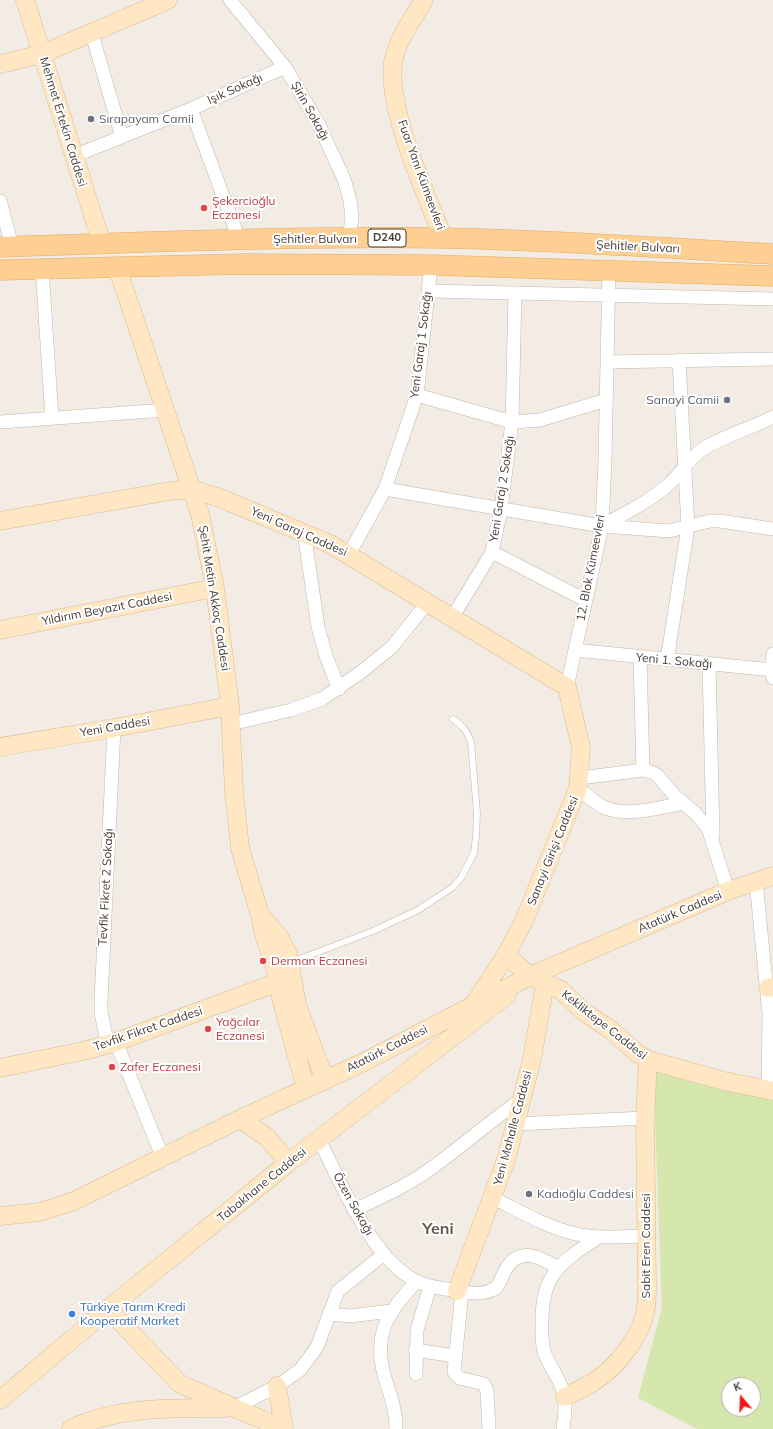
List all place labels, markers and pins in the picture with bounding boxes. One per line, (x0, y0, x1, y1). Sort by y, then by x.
place label: Sırapayam Camii (99, 112, 194, 126)
marker: Sırapayam Camii (86, 114, 96, 124)
place label: Şekercioğlu Eczanesi (212, 194, 276, 222)
marker: Şekercioğlu Eczanesi (199, 203, 209, 213)
place label: Sanayi Camii (646, 393, 719, 407)
marker: Sanayi Camii (722, 395, 732, 405)
place label: Derman Eczanesi (271, 954, 367, 968)
marker: Derman Eczanesi (258, 956, 268, 966)
place label: Yağcılar Eczanesi (216, 1015, 265, 1043)
marker: Yağcılar Eczanesi (203, 1024, 213, 1034)
place label: Zafer Eczanesi (120, 1060, 201, 1074)
marker: Zafer Eczanesi (107, 1062, 117, 1072)
place label: Kadıoğlu Caddesi (537, 1187, 634, 1201)
marker: Kadıoğlu Caddesi (524, 1189, 534, 1199)
place label: Türkiye Tarım Kredi Kooperatif Market (80, 1300, 186, 1328)
marker: Türkiye Tarım Kredi Kooperatif Market (67, 1309, 77, 1319)

